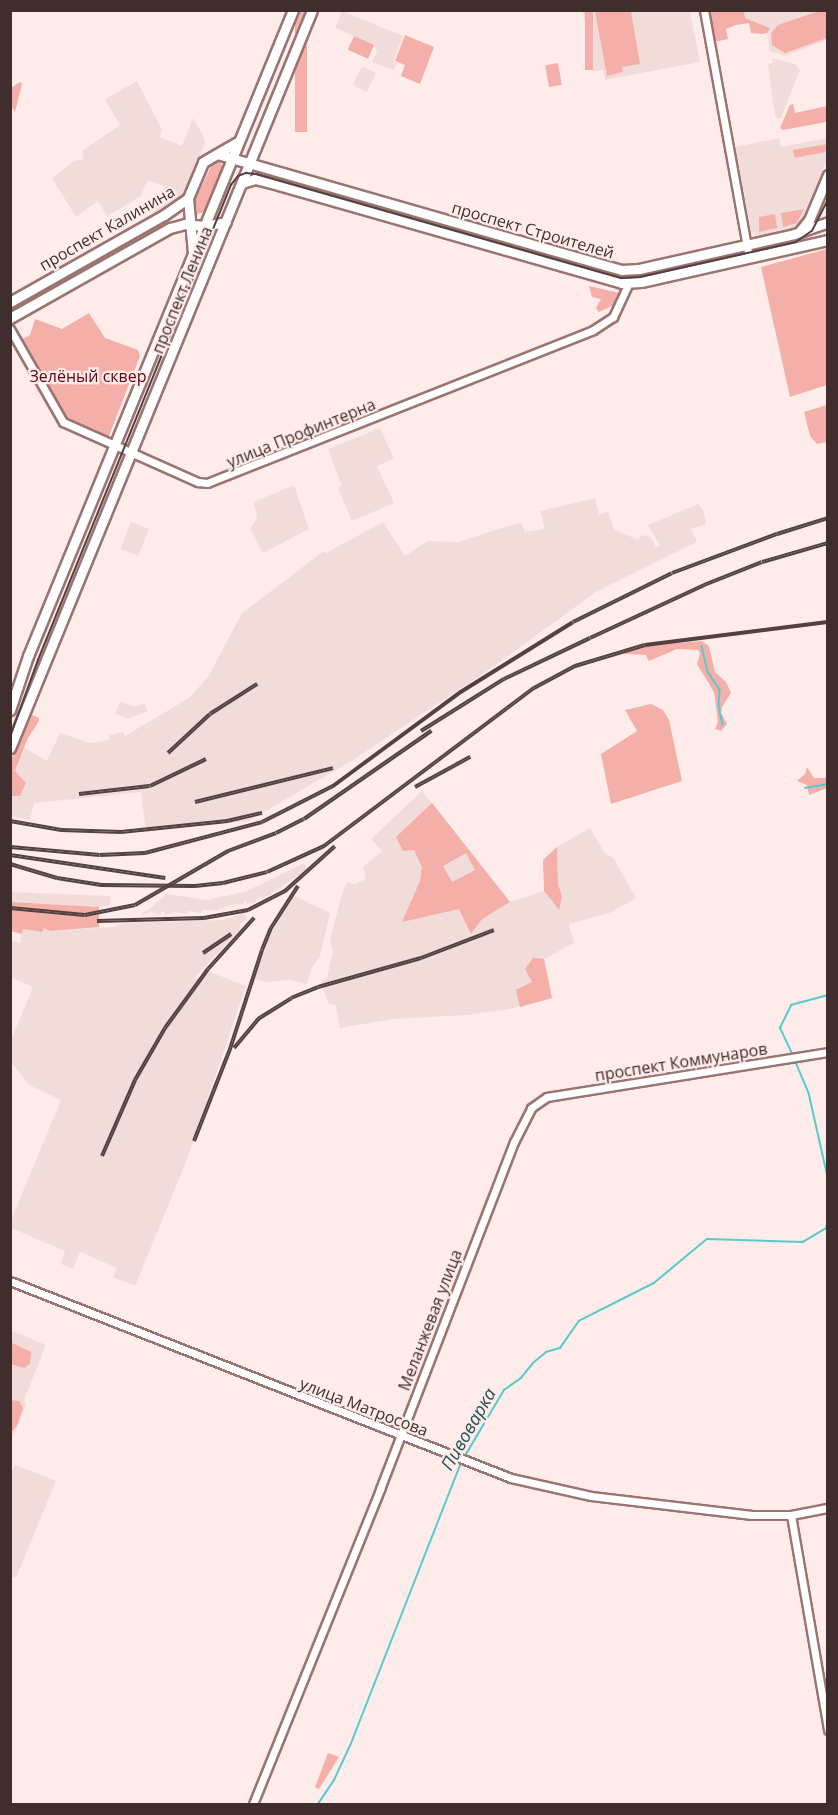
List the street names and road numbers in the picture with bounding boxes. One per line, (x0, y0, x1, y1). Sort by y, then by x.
street label: проспект Калинина (36, 181, 178, 275)
street label: проспект Строителей (450, 198, 616, 262)
street label: проспект Ленина (148, 224, 216, 356)
street label: улица Профинтерна (224, 394, 378, 472)
street label: проспект Коммунаров (593, 1039, 769, 1085)
street label: Меланжевая улица (394, 1247, 466, 1393)
street label: улица Матросова (297, 1374, 431, 1440)

